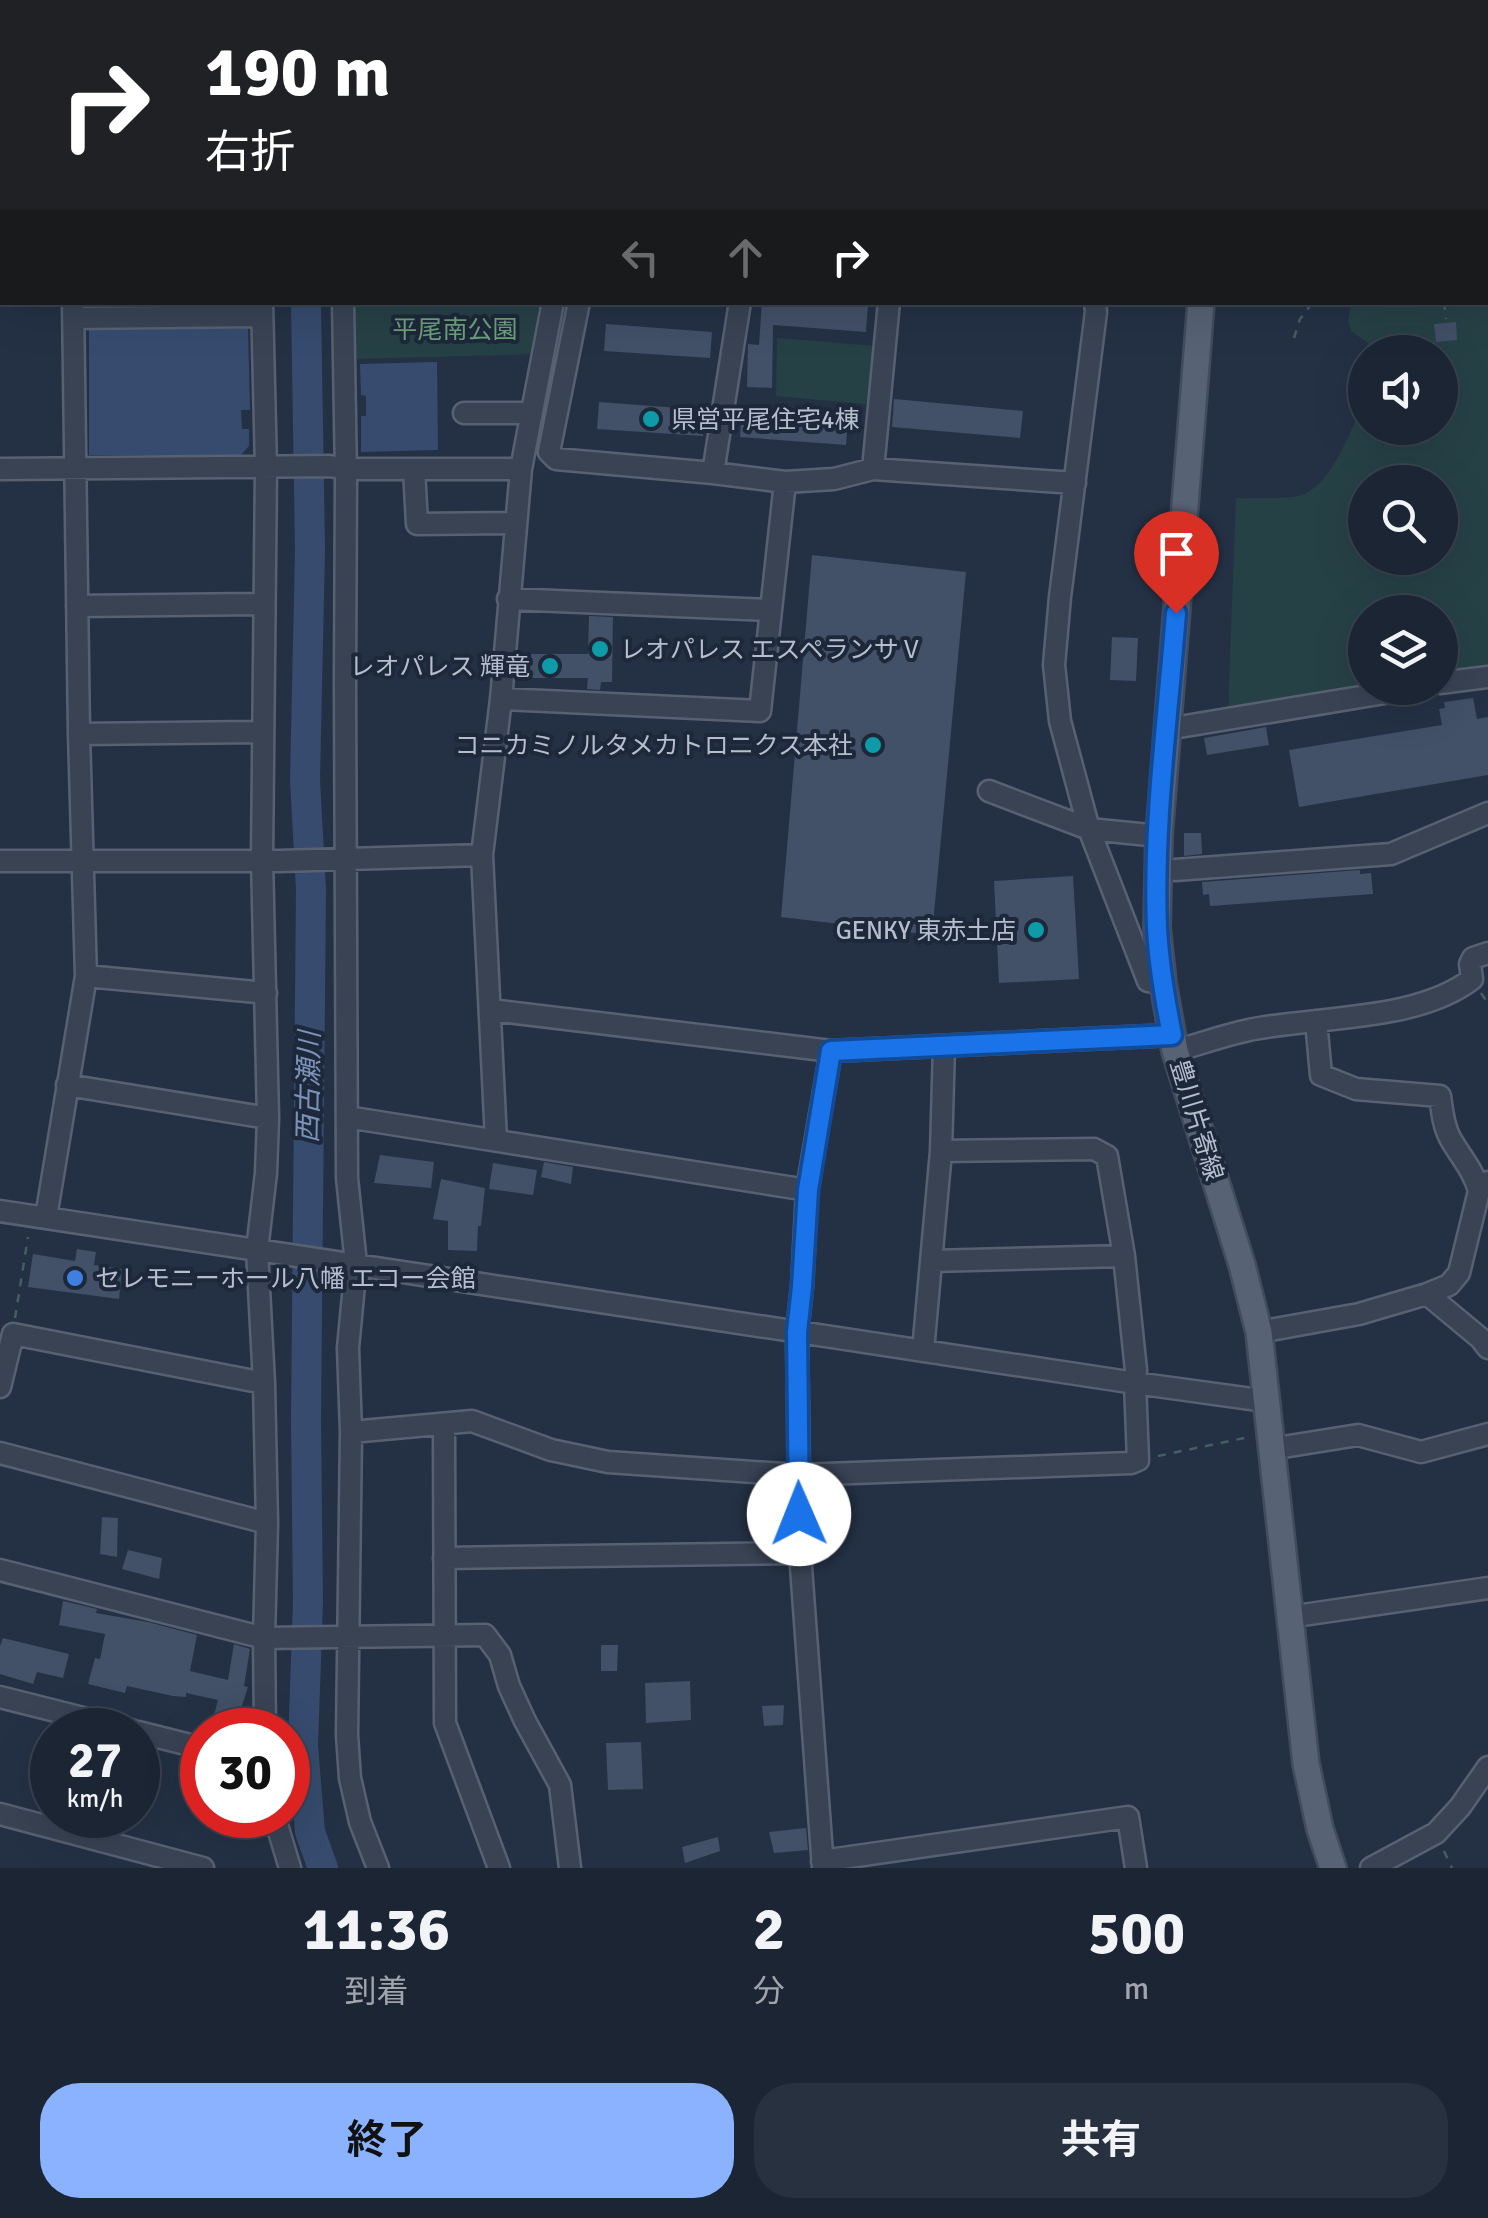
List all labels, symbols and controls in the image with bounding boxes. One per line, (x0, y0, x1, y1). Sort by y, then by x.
text: 190 m (205, 29, 390, 115)
icon: right (40, 40, 170, 170)
text: 右折 (205, 125, 295, 180)
icon: left (613, 230, 668, 285)
icon: ahead (718, 230, 773, 285)
icon: right (823, 230, 878, 285)
park label: 平尾南公園 (392, 314, 518, 345)
map controls (1348, 335, 1458, 705)
button: sound (1348, 335, 1458, 445)
place label: 県営平尾住宅4棟 (671, 404, 860, 435)
marker: 県営平尾住宅4棟 (640, 408, 662, 430)
button: search (1348, 465, 1458, 575)
pin (1134, 511, 1219, 614)
icon: arrive (1149, 526, 1204, 581)
button: layers (1348, 595, 1458, 705)
place label: レオパレス エスペランサⅤ (620, 634, 924, 665)
marker: レオパレス エスペランサⅤ (589, 638, 611, 660)
place label: レオパレス 輝竜 (349, 651, 530, 682)
marker: レオパレス 輝竜 (539, 655, 561, 677)
place label: コニカミノルタメカトロニクス本社 (454, 730, 853, 761)
marker: コニカミノルタメカトロニクス本社 (862, 734, 884, 756)
place label: GENKY 東赤土店 (836, 915, 1016, 946)
marker: GENKY 東赤土店 (1025, 919, 1047, 941)
water label: 西古瀬川 (291, 1028, 327, 1143)
street label: 豊川片寄線 (1164, 1056, 1230, 1184)
place label: セレモニーホール八幡 エコー会館 (95, 1263, 476, 1294)
marker: セレモニーホール八幡 エコー会館 (64, 1267, 86, 1289)
position arrow (747, 1462, 851, 1566)
speed limit sign: 30 (180, 1708, 310, 1838)
text: 27 (68, 1730, 122, 1792)
text: km/h (67, 1783, 123, 1814)
text: 11:36 (303, 1893, 450, 1967)
text: 2 (753, 1893, 785, 1967)
text: 500 (1088, 1897, 1185, 1971)
text: m (1124, 1969, 1149, 2008)
text: 到着 (344, 1972, 408, 2011)
text: 分 (753, 1972, 785, 2011)
button: 終了 (40, 2083, 734, 2198)
button: 共有 (754, 2083, 1448, 2198)

